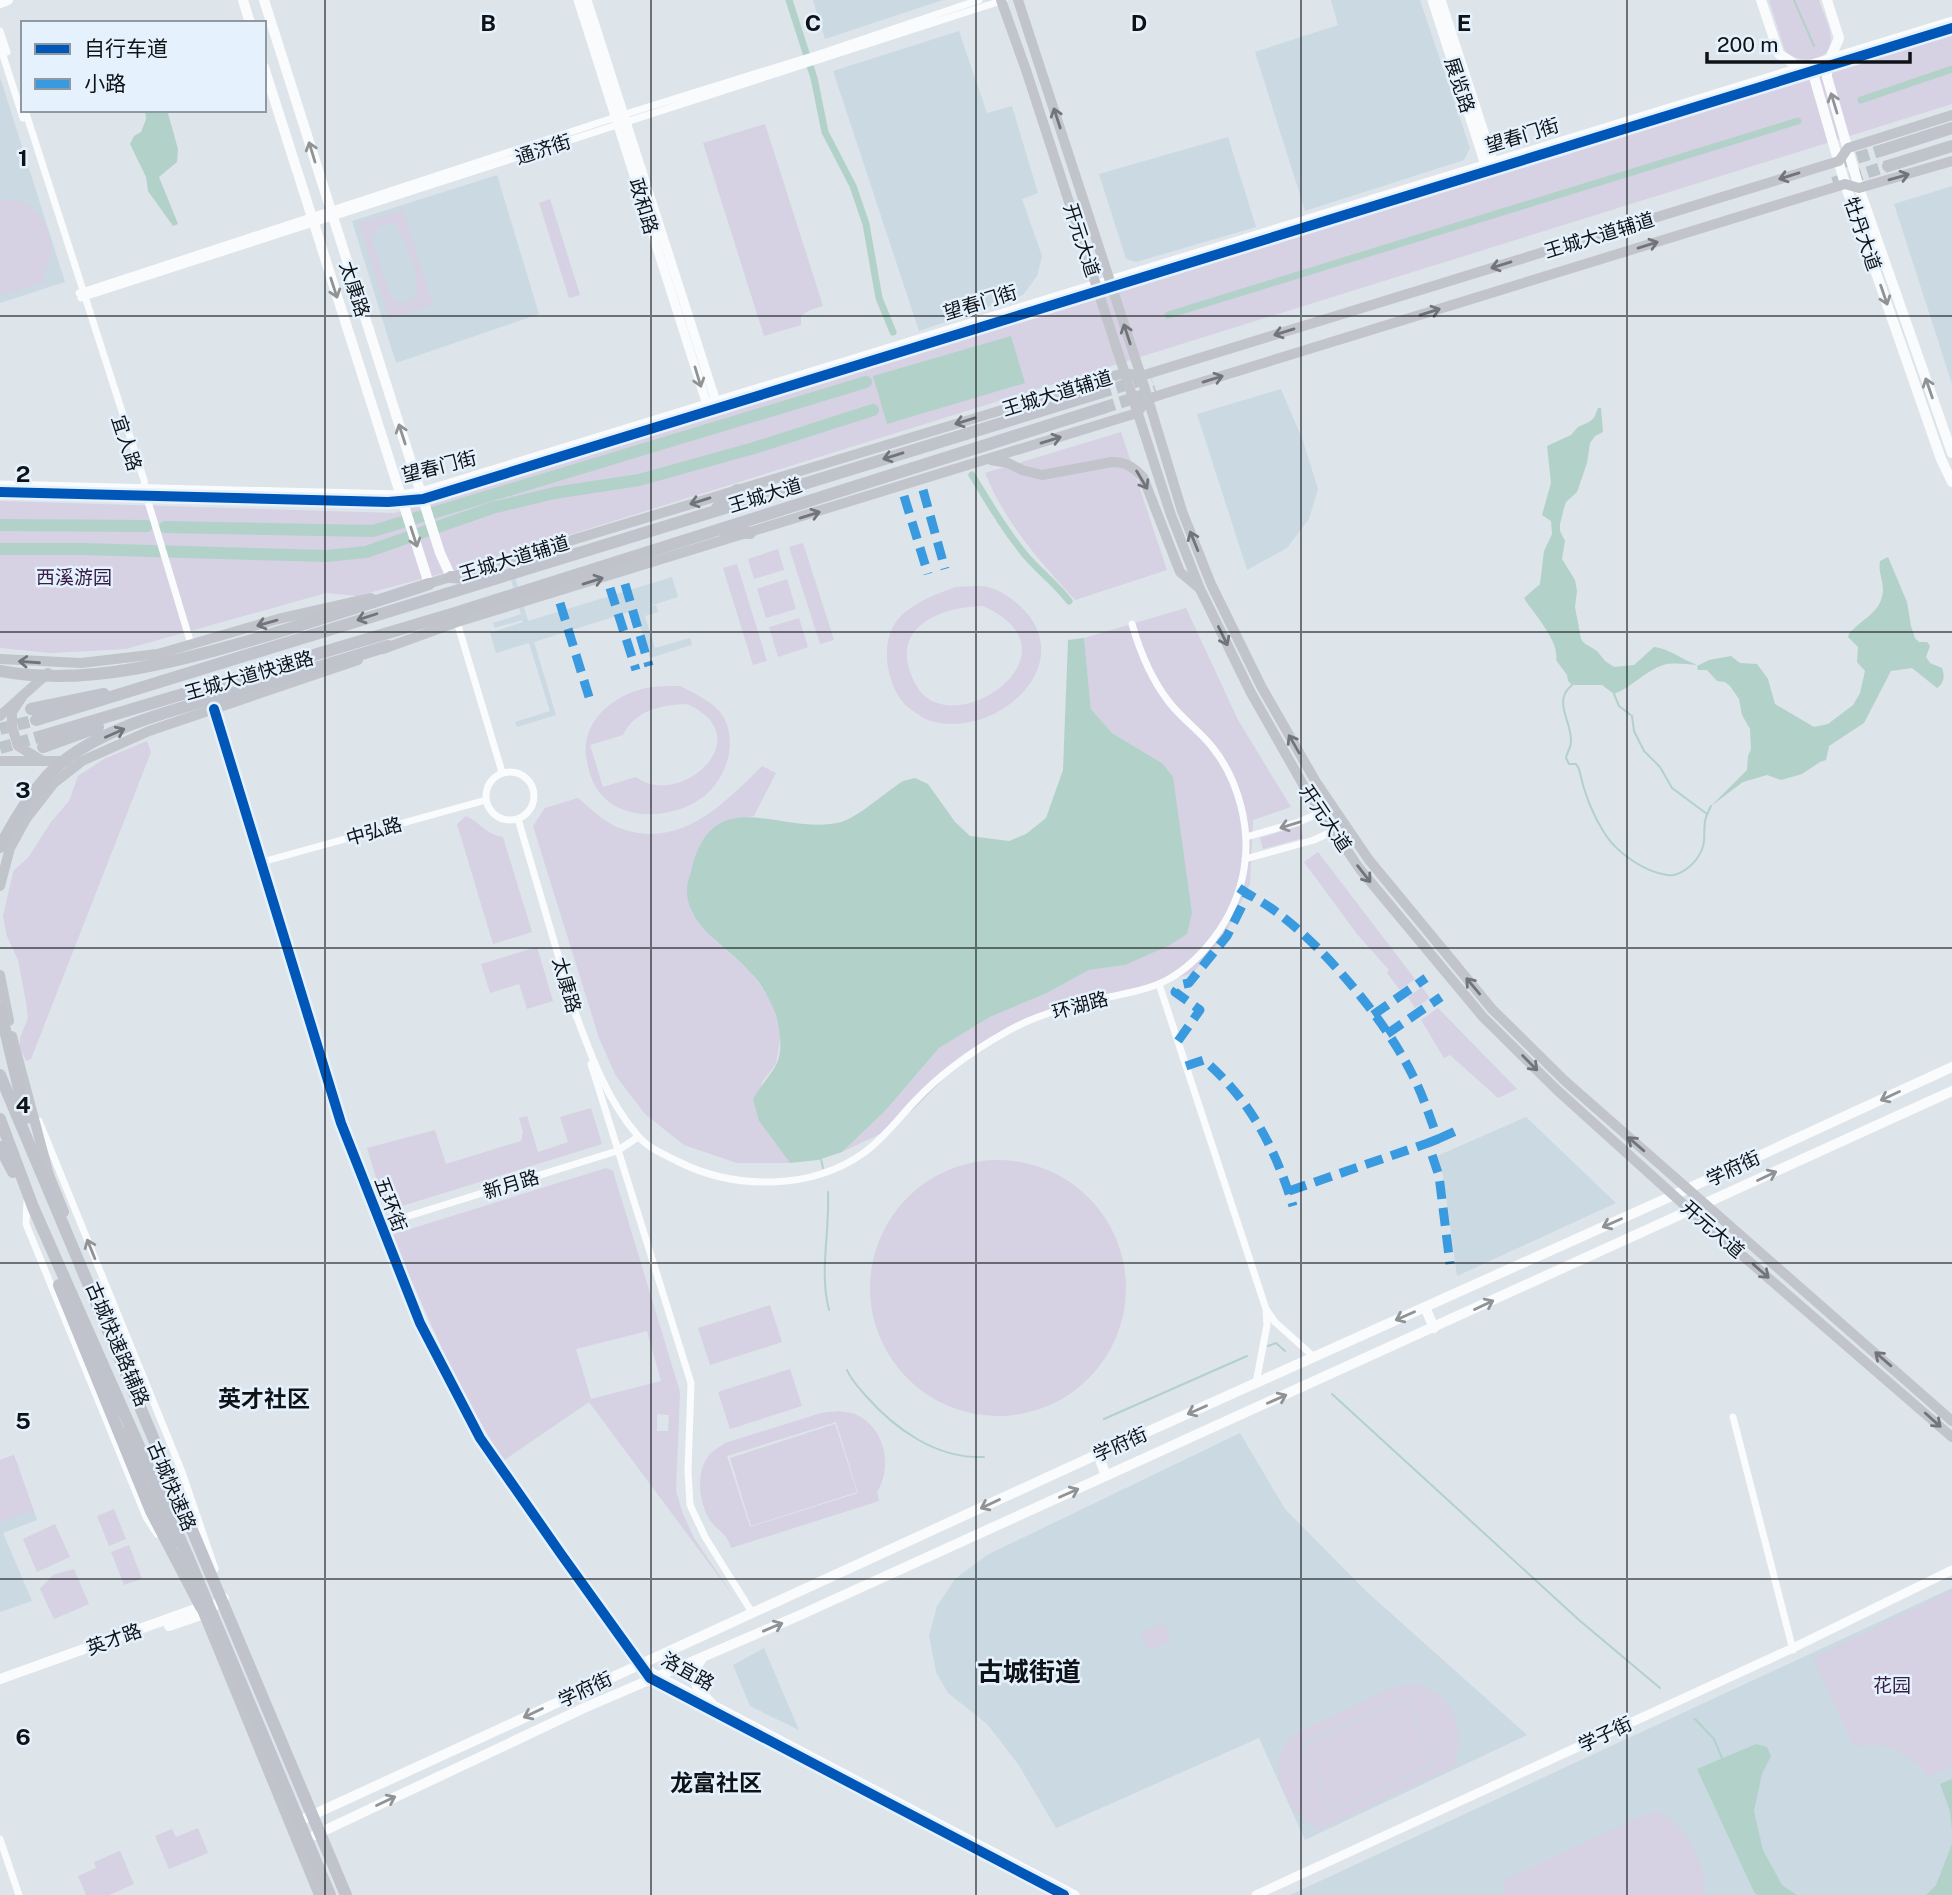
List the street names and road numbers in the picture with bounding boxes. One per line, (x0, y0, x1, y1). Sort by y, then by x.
street label: 展览路 (1441, 54, 1479, 116)
street label: 望春门街 (1482, 113, 1562, 157)
street label: 通济街 (512, 130, 574, 168)
street label: 政和路 (625, 176, 663, 236)
street label: 牡丹大道 (1840, 194, 1886, 274)
street label: 开元大道 (1060, 200, 1104, 280)
street label: 王城大道辅道 (1541, 208, 1657, 262)
street label: 太康路 (336, 258, 374, 320)
street label: 望春门街 (940, 280, 1020, 324)
street label: 王城大道辅道 (999, 366, 1115, 420)
street label: 宜人路 (108, 412, 146, 474)
street label: 望春门街 (399, 446, 479, 486)
street label: 王城大道 (725, 473, 805, 517)
street label: 王城大道辅道 (456, 531, 572, 585)
street label: 王城大道快速路 (182, 646, 316, 704)
street label: 开元大道 (1296, 780, 1356, 856)
street label: 中弘路 (344, 813, 404, 849)
street label: 太康路 (549, 955, 585, 1015)
street label: 环湖路 (1050, 987, 1110, 1023)
street label: 学府街 (1703, 1146, 1763, 1190)
street label: 新月路 (481, 1165, 541, 1203)
street label: 五环街 (371, 1173, 411, 1235)
street label: 开元大道 (1677, 1196, 1749, 1262)
street label: 古城快速路辅路 (82, 1278, 154, 1410)
street label: 学府街 (1089, 1422, 1151, 1466)
street label: 古城快速路 (143, 1438, 201, 1534)
street label: 英才路 (83, 1619, 145, 1659)
street label: 洛宜路 (658, 1648, 718, 1694)
street label: 学府街 (555, 1667, 615, 1711)
street label: 学子街 (1575, 1712, 1635, 1756)

